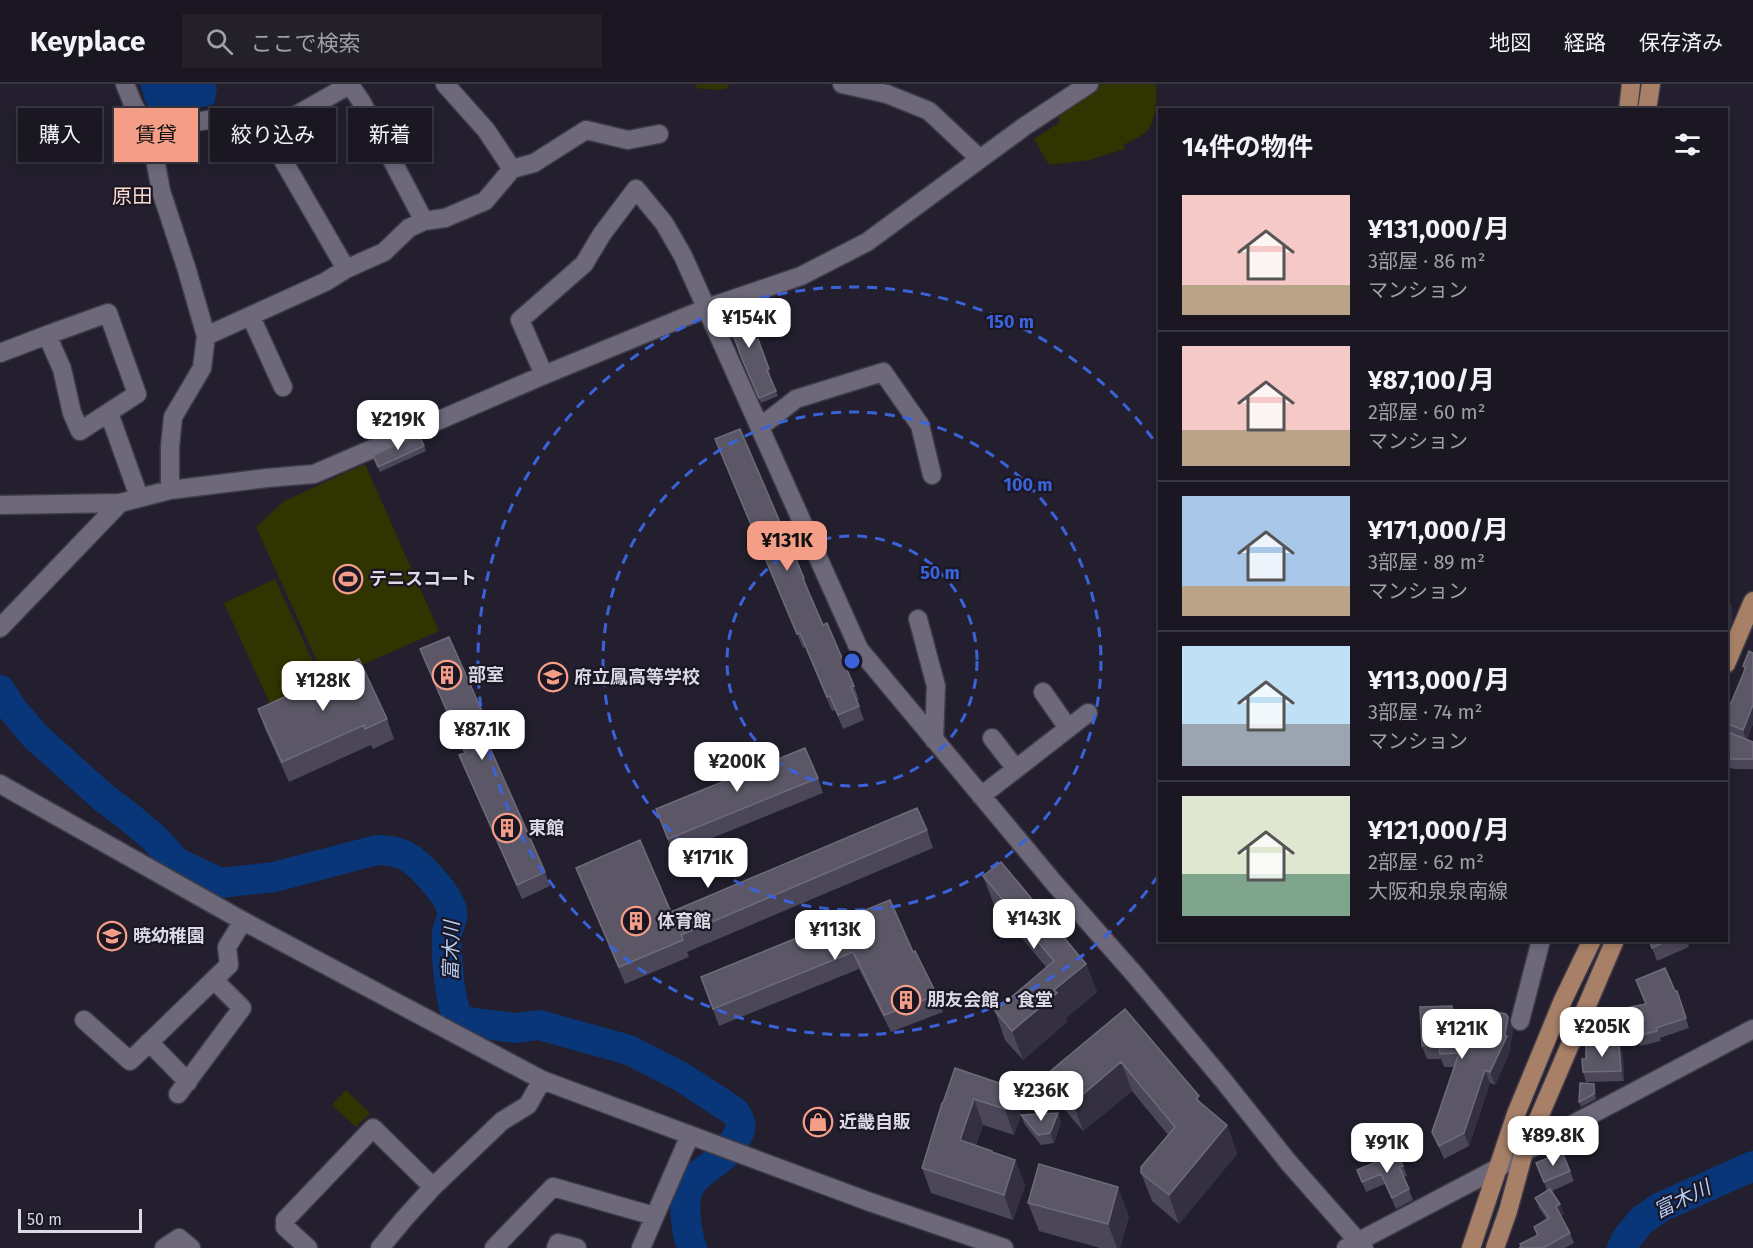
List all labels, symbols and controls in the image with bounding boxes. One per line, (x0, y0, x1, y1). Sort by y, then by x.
search box (182, 14, 602, 68)
text: Keyplace (30, 25, 146, 58)
icon: search (203, 25, 236, 58)
text: ここで検索 (251, 30, 361, 57)
text: 地図 (1489, 30, 1531, 56)
text: 経路 (1564, 30, 1606, 56)
text: 保存済み (1639, 30, 1723, 56)
chip: 購入 (18, 108, 102, 162)
chip: 賃貸 (114, 108, 198, 162)
chip: 絞り込み (210, 108, 336, 162)
chip: 新着 (348, 108, 432, 162)
icon: filters (1671, 128, 1704, 161)
text: 14件の物件 (1182, 132, 1313, 163)
district label: 原田 (112, 184, 152, 208)
text: ¥131,000/月 (1368, 214, 1510, 245)
icon: home (1230, 219, 1302, 291)
text: 3部屋 · 86 m² (1368, 249, 1485, 273)
text: マンション (1368, 278, 1468, 302)
pin: ¥154K (707, 298, 791, 349)
text: ¥154K (722, 305, 776, 329)
text: 150 m (986, 311, 1034, 333)
text: ¥87,100/月 (1368, 365, 1495, 396)
icon: home (1230, 370, 1302, 442)
pin: ¥219K (356, 400, 440, 451)
text: 2部屋 · 60 m² (1368, 400, 1485, 424)
text: ¥219K (371, 407, 425, 431)
text: マンション (1368, 429, 1468, 453)
text: 100 m (1004, 474, 1052, 496)
text: ¥171,000/月 (1368, 515, 1509, 546)
icon: home (1230, 520, 1302, 592)
pin: ¥131K (745, 521, 829, 572)
text: ¥131K (761, 528, 813, 552)
text: 3部屋 · 89 m² (1368, 550, 1485, 574)
text: 50 m (920, 562, 960, 584)
sports icon: テニスコート (332, 563, 364, 595)
place label: テニスコート (369, 568, 477, 590)
text: マンション (1368, 579, 1468, 603)
centre of rings (842, 651, 862, 671)
building icon: 部室 (431, 659, 463, 691)
pin: ¥128K (281, 661, 365, 712)
school or university icon: 府立鳳高等学校 (537, 661, 569, 693)
place label: 部室 (468, 664, 504, 686)
text: ¥113,000/月 (1368, 665, 1510, 696)
place label: 府立鳳高等学校 (574, 666, 700, 688)
text: ¥128K (296, 668, 350, 692)
icon: home (1230, 670, 1302, 742)
text: 3部屋 · 74 m² (1368, 700, 1482, 724)
pin: ¥87.1K (433, 710, 531, 761)
text: ¥87.1K (454, 717, 510, 741)
text: マンション (1368, 729, 1468, 753)
pin: ¥200K (695, 742, 779, 793)
text: ¥200K (708, 749, 766, 773)
building icon: 東館 (491, 812, 523, 844)
text: ¥121,000/月 (1368, 815, 1510, 846)
place label: 東館 (528, 817, 564, 839)
icon: home (1230, 820, 1302, 892)
pin: ¥171K (666, 838, 750, 889)
text: ¥171K (682, 845, 734, 869)
text: 2部屋 · 62 m² (1368, 850, 1484, 874)
text: 大阪和泉泉南線 (1368, 879, 1508, 903)
pin: ¥143K (992, 899, 1076, 950)
building icon: 体育館 (620, 905, 652, 937)
text: ¥143K (1007, 906, 1061, 930)
place label: 体育館 (657, 910, 711, 932)
pin: ¥113K (793, 910, 877, 961)
text: ¥113K (809, 917, 861, 941)
water label: 富木川 (438, 919, 464, 981)
school or university icon: 暁幼稚園 (96, 920, 128, 952)
place label: 暁幼稚園 (133, 925, 205, 947)
building icon: 朋友会館・食堂 (890, 984, 922, 1016)
place label: 朋友会館・食堂 (927, 989, 1053, 1011)
pin: ¥205K (1560, 1007, 1644, 1058)
pin: ¥121K (1420, 1009, 1504, 1060)
text: ¥205K (1574, 1014, 1630, 1038)
text: ¥121K (1436, 1016, 1488, 1040)
pin: ¥236K (999, 1071, 1083, 1122)
text: ¥236K (1013, 1078, 1069, 1102)
shop icon: 近畿自販 (802, 1106, 834, 1138)
place label: 近畿自販 (839, 1111, 911, 1133)
pin: ¥89.8K (1504, 1116, 1602, 1167)
pin: ¥91K (1351, 1123, 1423, 1174)
text: ¥89.8K (1522, 1123, 1584, 1147)
text: ¥91K (1365, 1130, 1409, 1154)
water label: 富木川 (1650, 1174, 1716, 1223)
scale bar (18, 1206, 142, 1234)
text: 50 m (27, 1210, 62, 1229)

